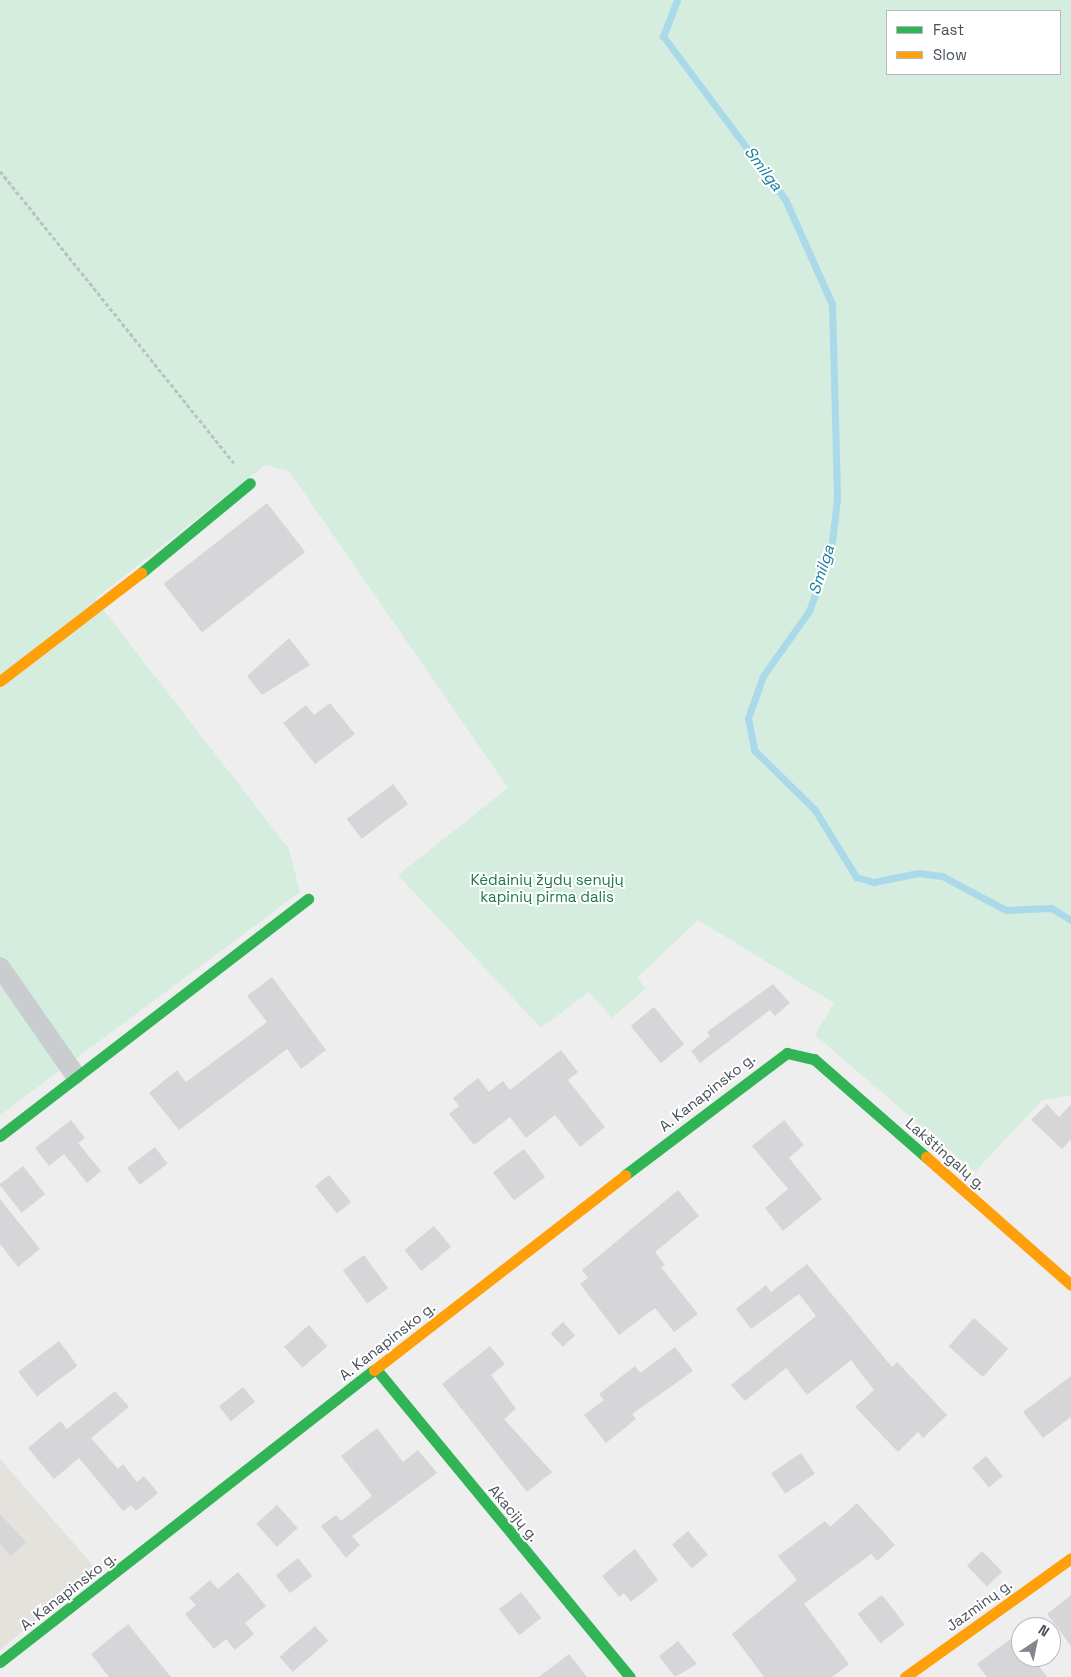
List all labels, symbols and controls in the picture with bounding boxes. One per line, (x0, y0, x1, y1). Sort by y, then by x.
legend (886, 10, 1061, 75)
text: Fast (933, 20, 964, 39)
text: Slow (933, 45, 967, 64)
water label: Smilga (740, 143, 786, 195)
water label: Smilga (805, 543, 839, 597)
park label: Kėdainių žydų senųjų kapinių pirma dalis (470, 870, 624, 905)
street label: A. Kanapinsko g. (655, 1049, 759, 1135)
street label: Lakštingalų g. (902, 1114, 990, 1194)
street label: A. Kanapinsko g. (335, 1298, 439, 1384)
street label: Akacijų g. (485, 1481, 543, 1545)
street label: A. Kanapinsko g. (16, 1548, 120, 1634)
street label: Jazminų g. (943, 1575, 1015, 1635)
north arrow (1011, 1617, 1061, 1667)
text: N (1035, 1620, 1053, 1640)

